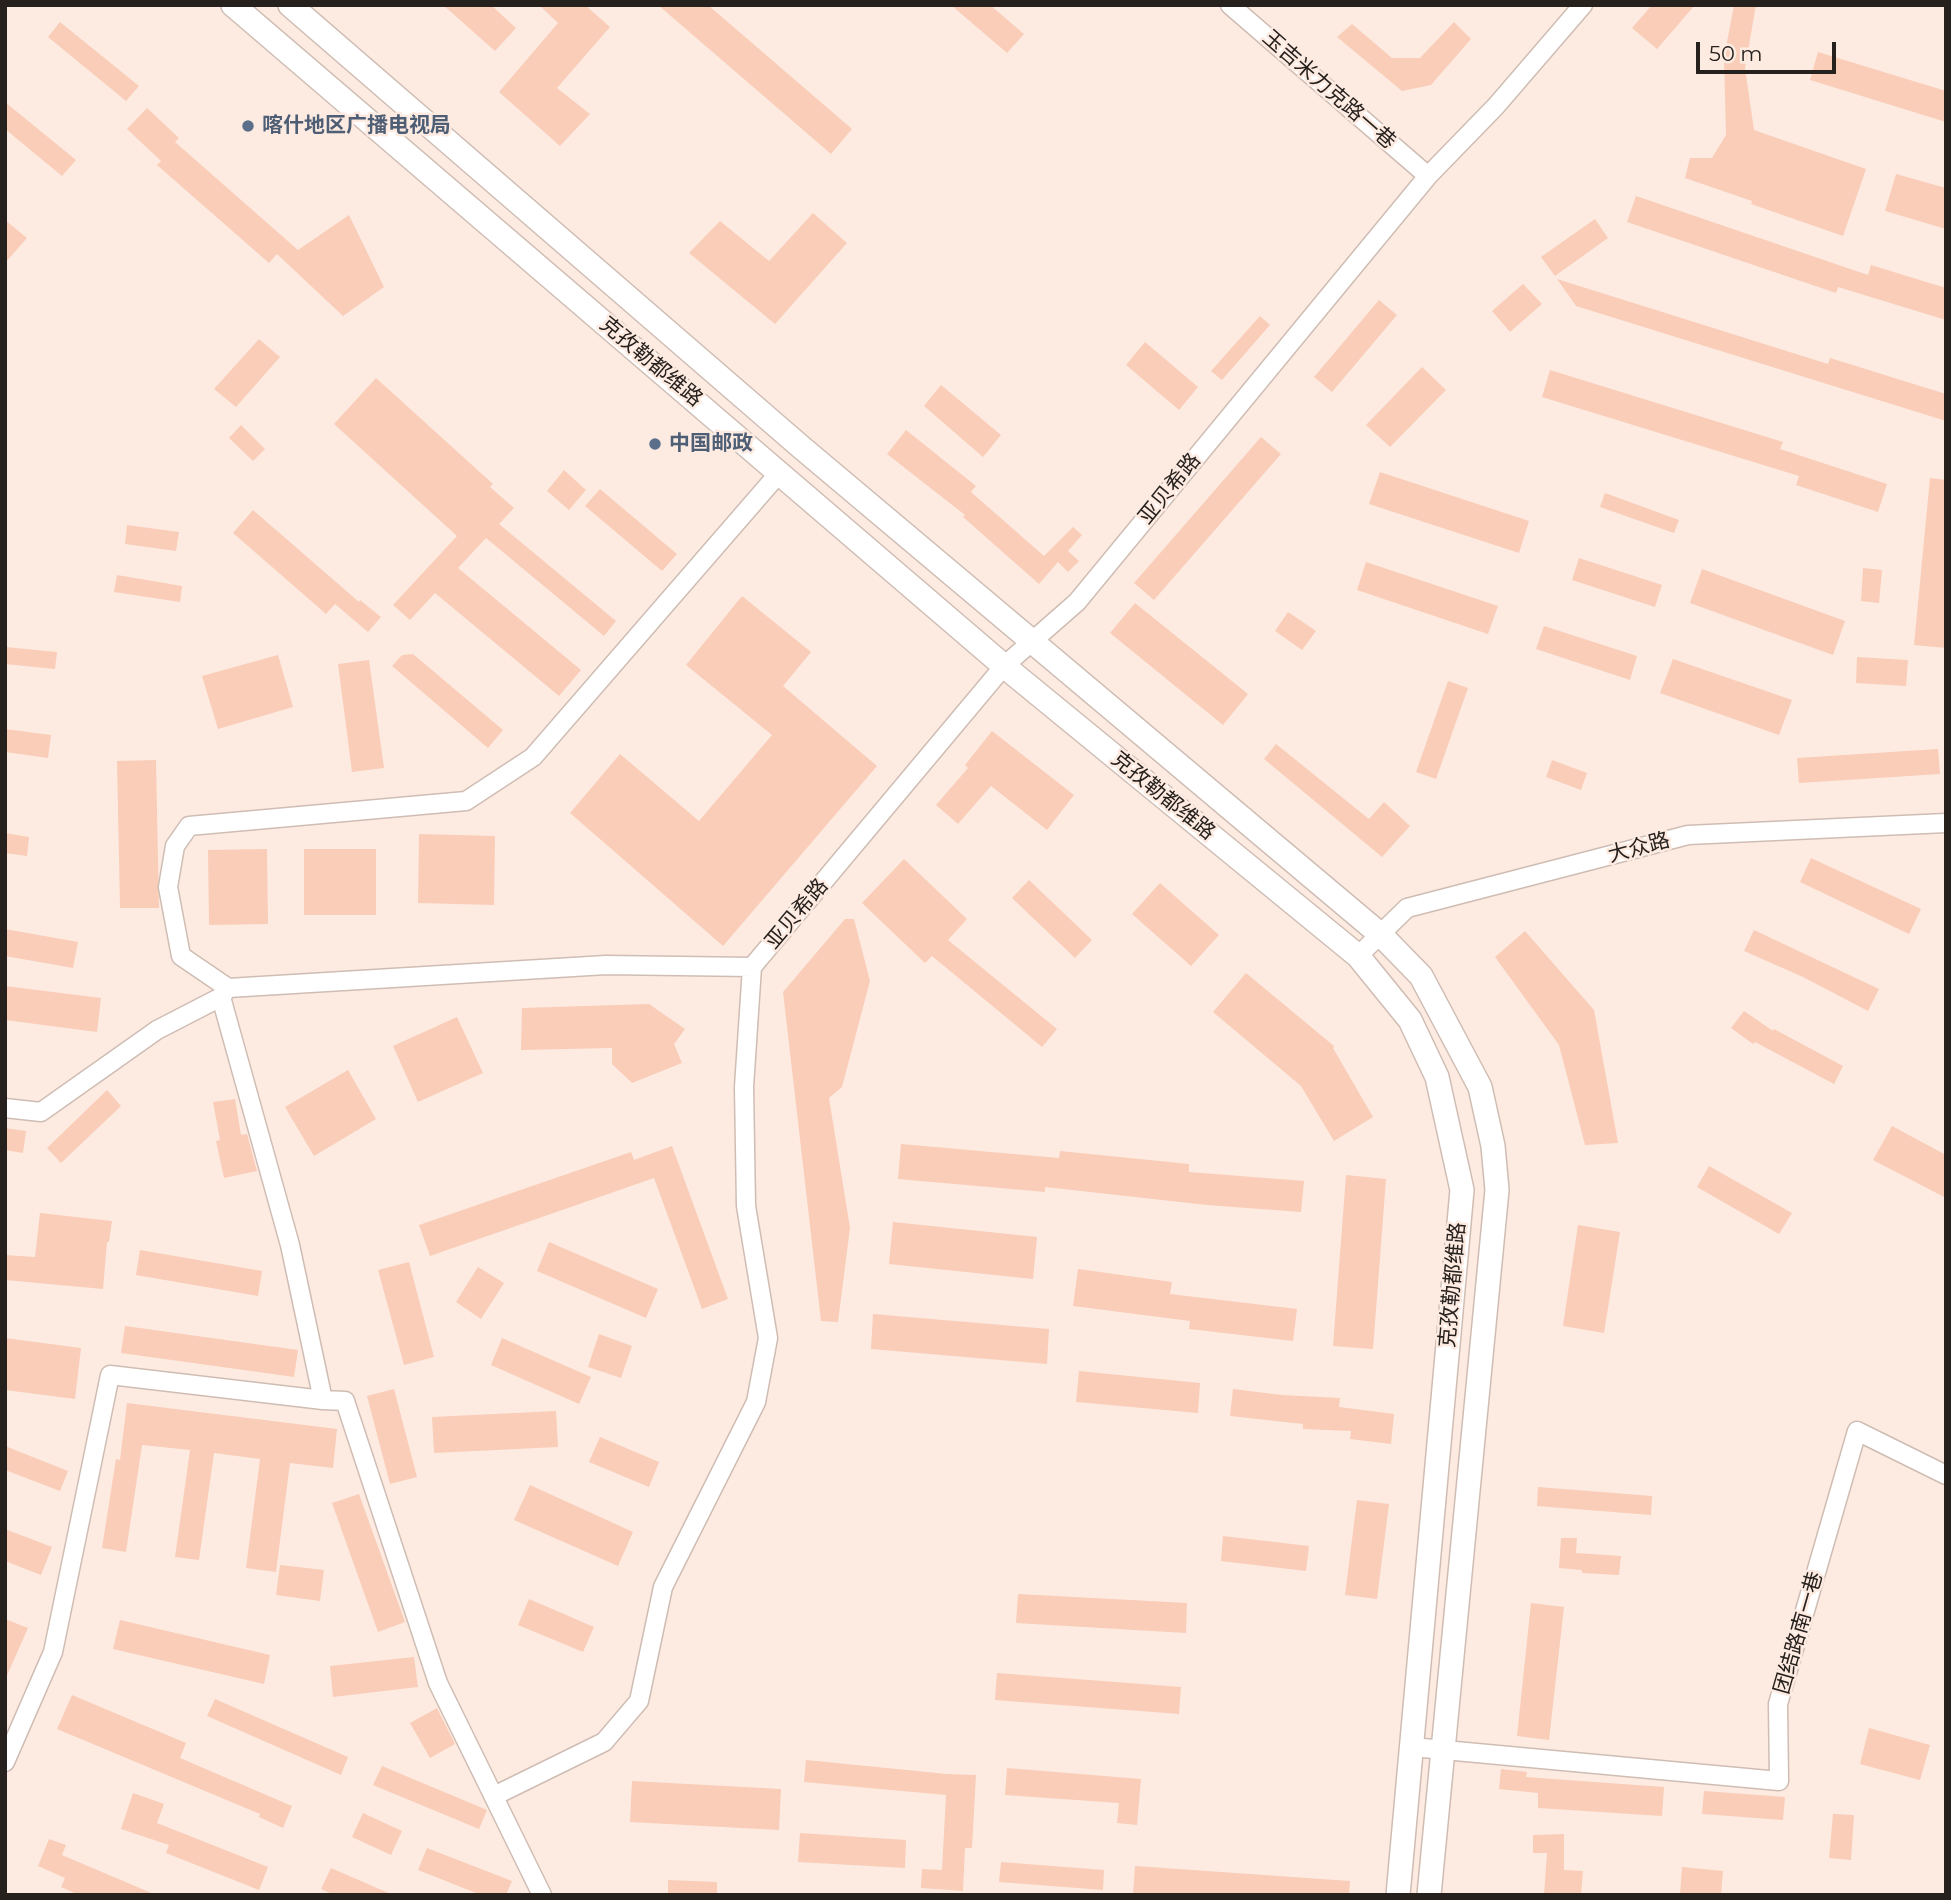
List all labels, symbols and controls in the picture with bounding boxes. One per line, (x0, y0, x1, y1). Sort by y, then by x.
street label: 玉吉米力克路一巷 (1257, 25, 1401, 155)
scale bar (1699, 28, 1839, 72)
text: 50 m (1709, 41, 1763, 66)
place label: 喀什地区广播电视局 (262, 113, 451, 139)
marker: 喀什地区广播电视局 (240, 118, 256, 134)
street label: 克孜勒都维路 (595, 312, 707, 412)
place label: 中国邮政 (669, 431, 753, 457)
marker: 中国邮政 (647, 436, 663, 452)
street label: 亚贝希路 (1134, 448, 1206, 530)
street label: 克孜勒都维路 (1106, 747, 1220, 845)
street label: 大众路 (1605, 828, 1673, 868)
street label: 亚贝希路 (760, 874, 834, 954)
street label: 克孜勒都维路 (1435, 1221, 1471, 1349)
street label: 团结路南一巷 (1770, 1569, 1828, 1697)

